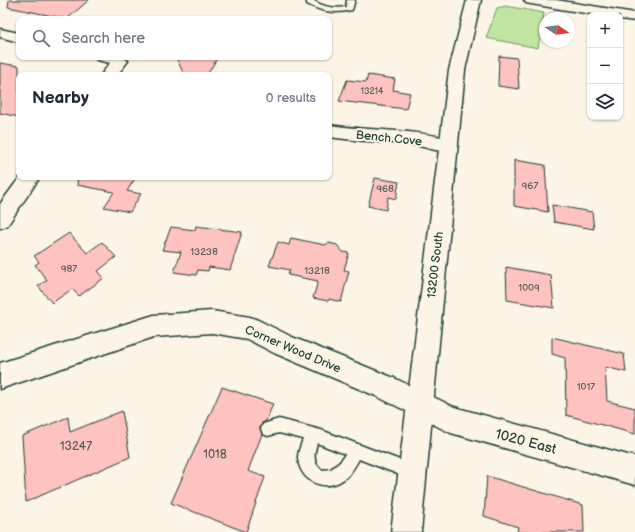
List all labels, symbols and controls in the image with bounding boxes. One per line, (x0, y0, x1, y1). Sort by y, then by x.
north arrow (539, 12, 575, 48)
map controls (587, 12, 623, 120)
button: + (587, 12, 623, 48)
search box (16, 16, 332, 60)
icon: search (30, 27, 52, 49)
text: Search here (62, 29, 145, 48)
button: − (587, 48, 623, 84)
button: layers (587, 84, 623, 120)
house number: 13214 (360, 86, 384, 97)
text: Nearby (32, 88, 89, 108)
text: 0 results (266, 90, 316, 106)
street label: Bench Cove (355, 128, 423, 149)
house number: 967 (522, 180, 538, 192)
house number: 968 (376, 183, 394, 195)
street label: 13200 South (424, 230, 447, 299)
house number: 13238 (190, 246, 218, 258)
house number: 987 (61, 263, 77, 275)
house number: 13218 (304, 265, 330, 277)
house number: 1009 (518, 282, 540, 294)
street label: Corner Wood Drive (243, 322, 343, 376)
house number: 1017 (577, 381, 595, 393)
street label: 1020 East (494, 425, 559, 458)
house number: 13247 (60, 439, 92, 454)
house number: 1018 (203, 447, 227, 462)

